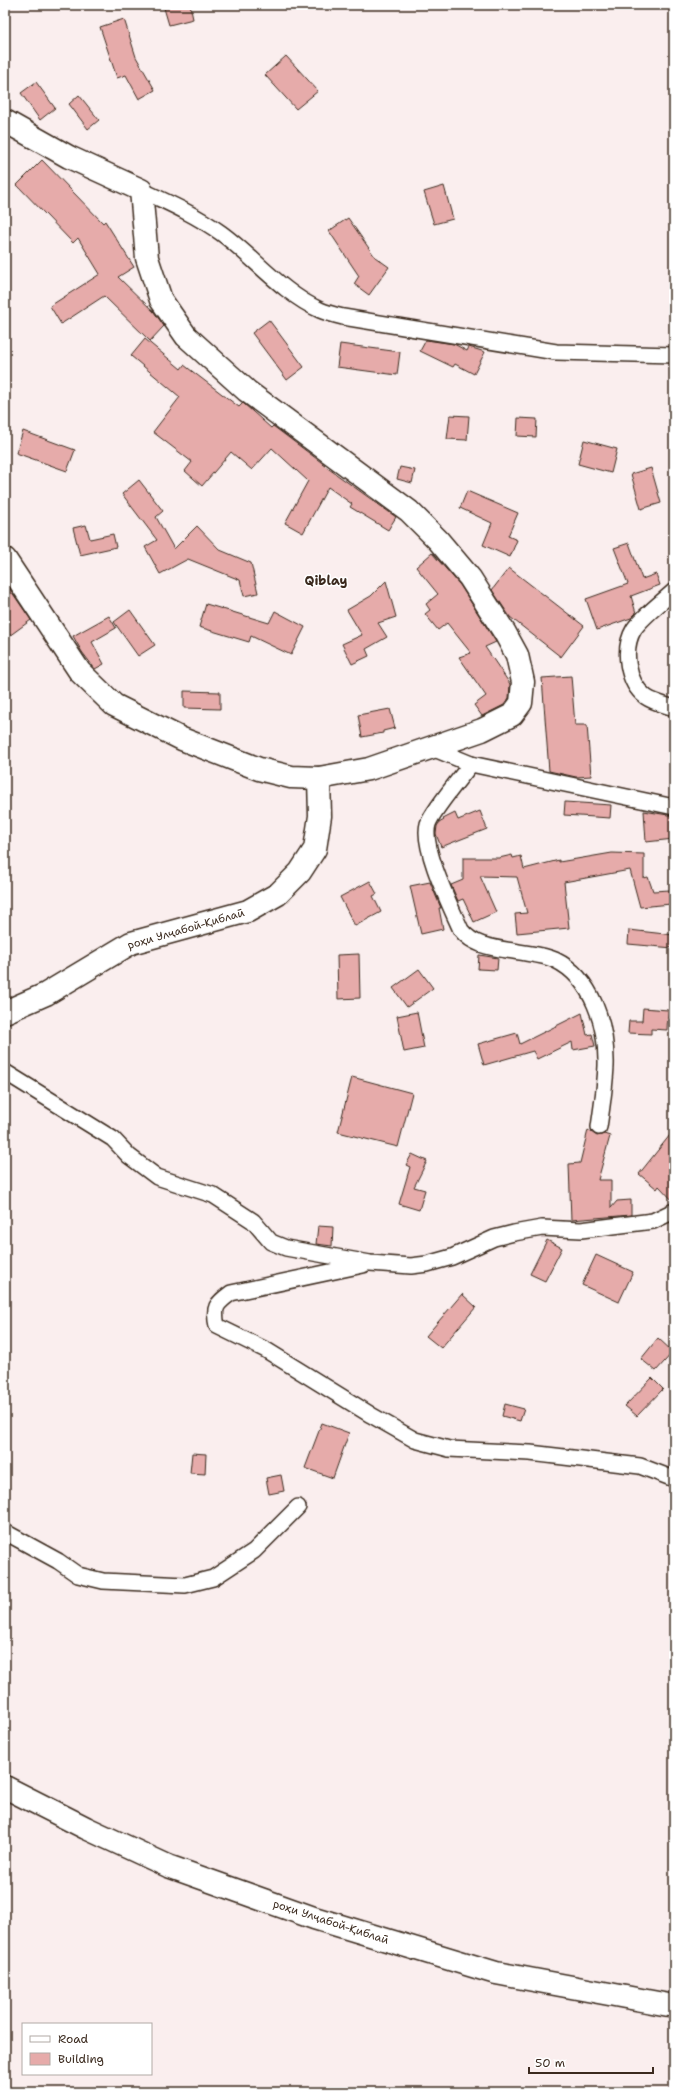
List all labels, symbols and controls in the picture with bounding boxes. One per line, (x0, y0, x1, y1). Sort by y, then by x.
district label: Qiblay (304, 572, 348, 589)
street label: роҳи Улҷабой-Қиблаӣ (126, 905, 246, 953)
street label: роҳи Улҷабой-Қиблаӣ (271, 1896, 391, 1948)
legend (22, 2023, 152, 2075)
text: Road (58, 2031, 89, 2047)
scale bar (529, 2049, 653, 2075)
text: Building (58, 2051, 104, 2067)
text: 50 m (535, 2055, 565, 2071)

